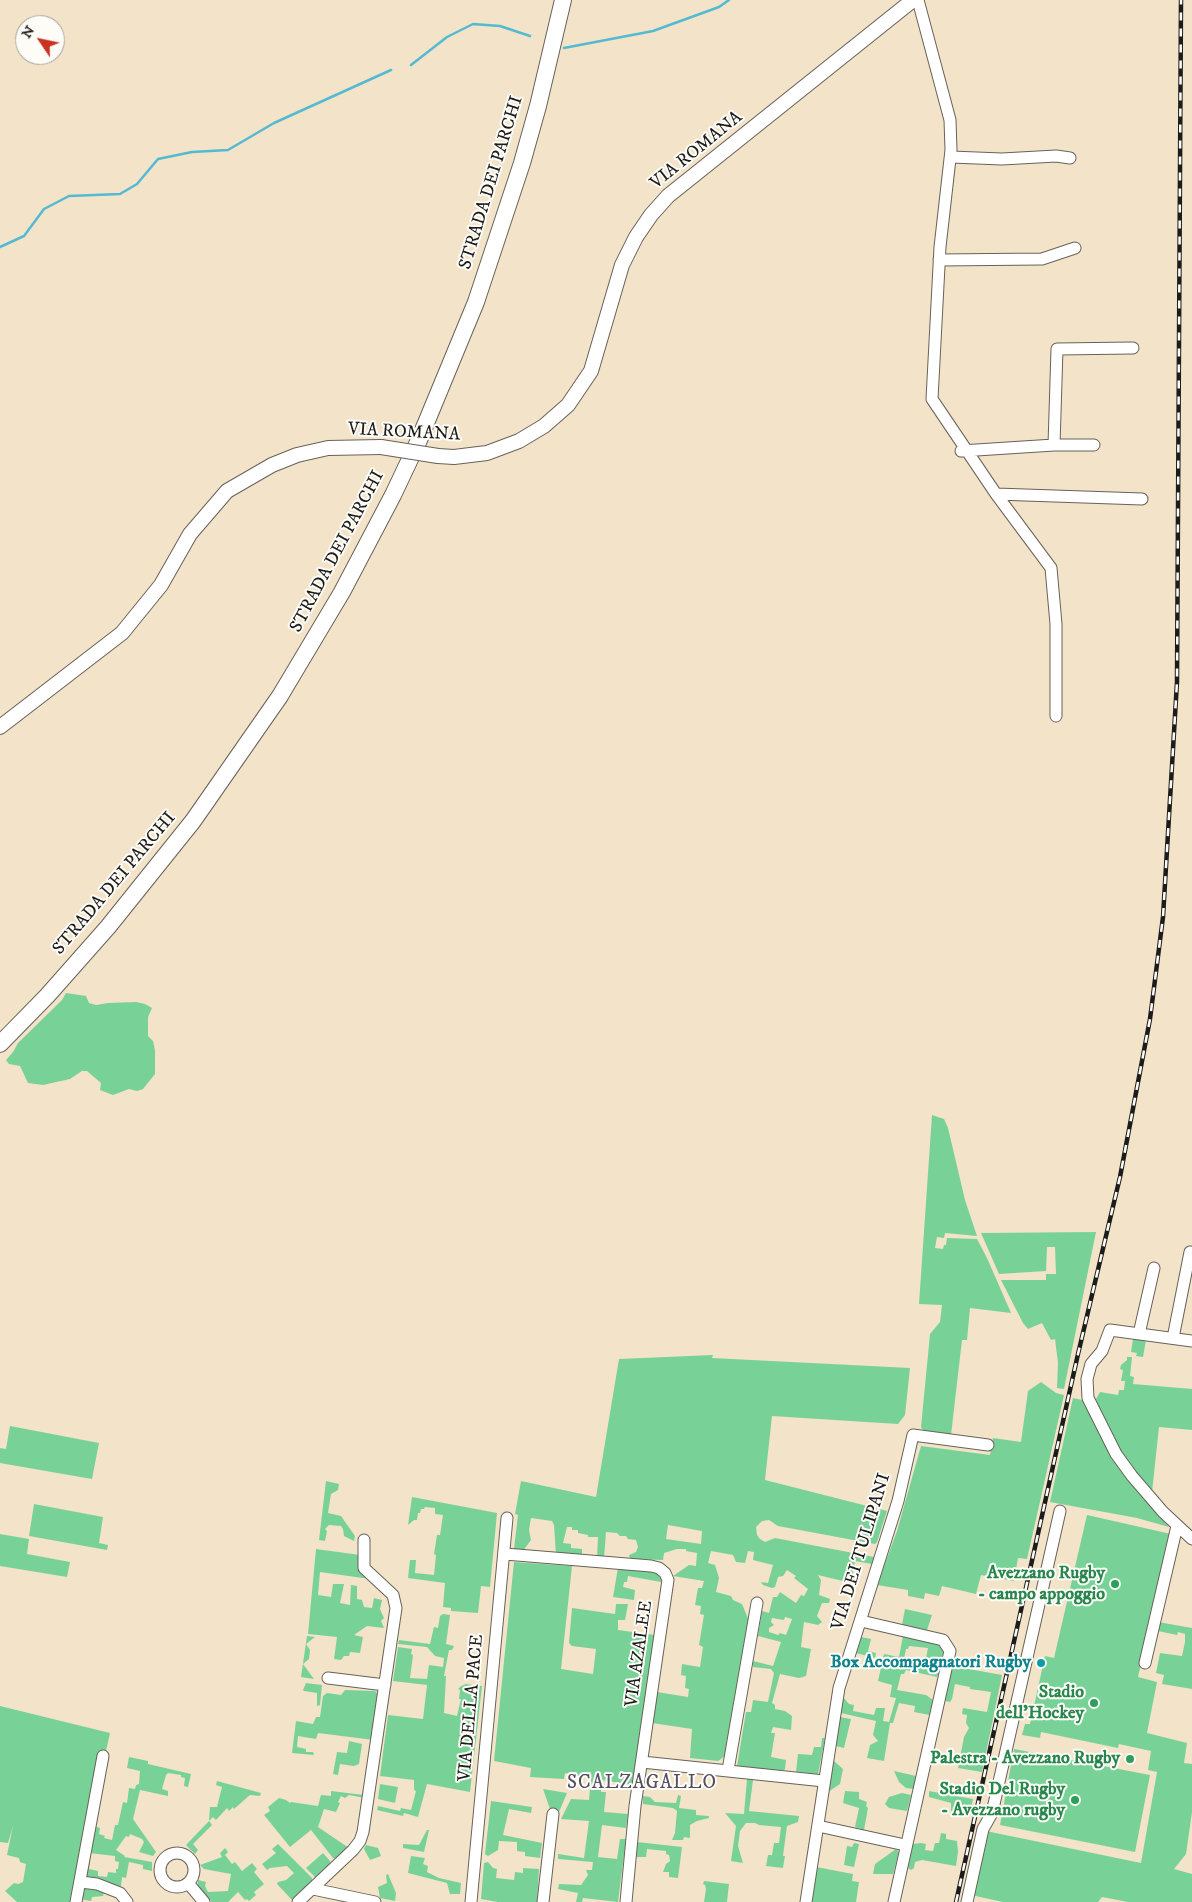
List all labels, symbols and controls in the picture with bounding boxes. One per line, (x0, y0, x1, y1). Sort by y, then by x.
north arrow (15, 15, 65, 65)
text: N (18, 22, 39, 42)
street label: STRADA DEI PARCHI (455, 94, 529, 272)
street label: VIA ROMANA (647, 107, 747, 195)
street label: VIA ROMANA (347, 419, 461, 447)
street label: STRADA DEI PARCHI (286, 467, 390, 637)
street label: STRADA DEI PARCHI (49, 808, 181, 960)
street label: VIA DEI TULIPANI (828, 1471, 896, 1633)
place label: Avezzano Rugby - campo appoggio (978, 1563, 1105, 1606)
marker: Avezzano Rugby - campo appoggio (1109, 1578, 1121, 1590)
street label: VIA AZALEE (622, 1599, 658, 1709)
street label: VIA DELLA PACE (455, 1634, 489, 1782)
place label: Box Accompagnatori Rugby (830, 1652, 1031, 1674)
marker: Box Accompagnatori Rugby (1035, 1657, 1047, 1669)
place label: Stadio dell'Hockey (996, 1682, 1084, 1725)
marker: Stadio dell'Hockey (1088, 1697, 1100, 1709)
place label: Palestra - Avezzano Rugby (930, 1748, 1120, 1770)
marker: Palestra - Avezzano Rugby (1124, 1753, 1136, 1765)
district label: SCALZAGALLO (566, 1773, 718, 1795)
place label: Stadio Del Rugby - Avezzano rugby (939, 1779, 1065, 1822)
marker: Stadio Del Rugby - Avezzano rugby (1069, 1794, 1081, 1806)

